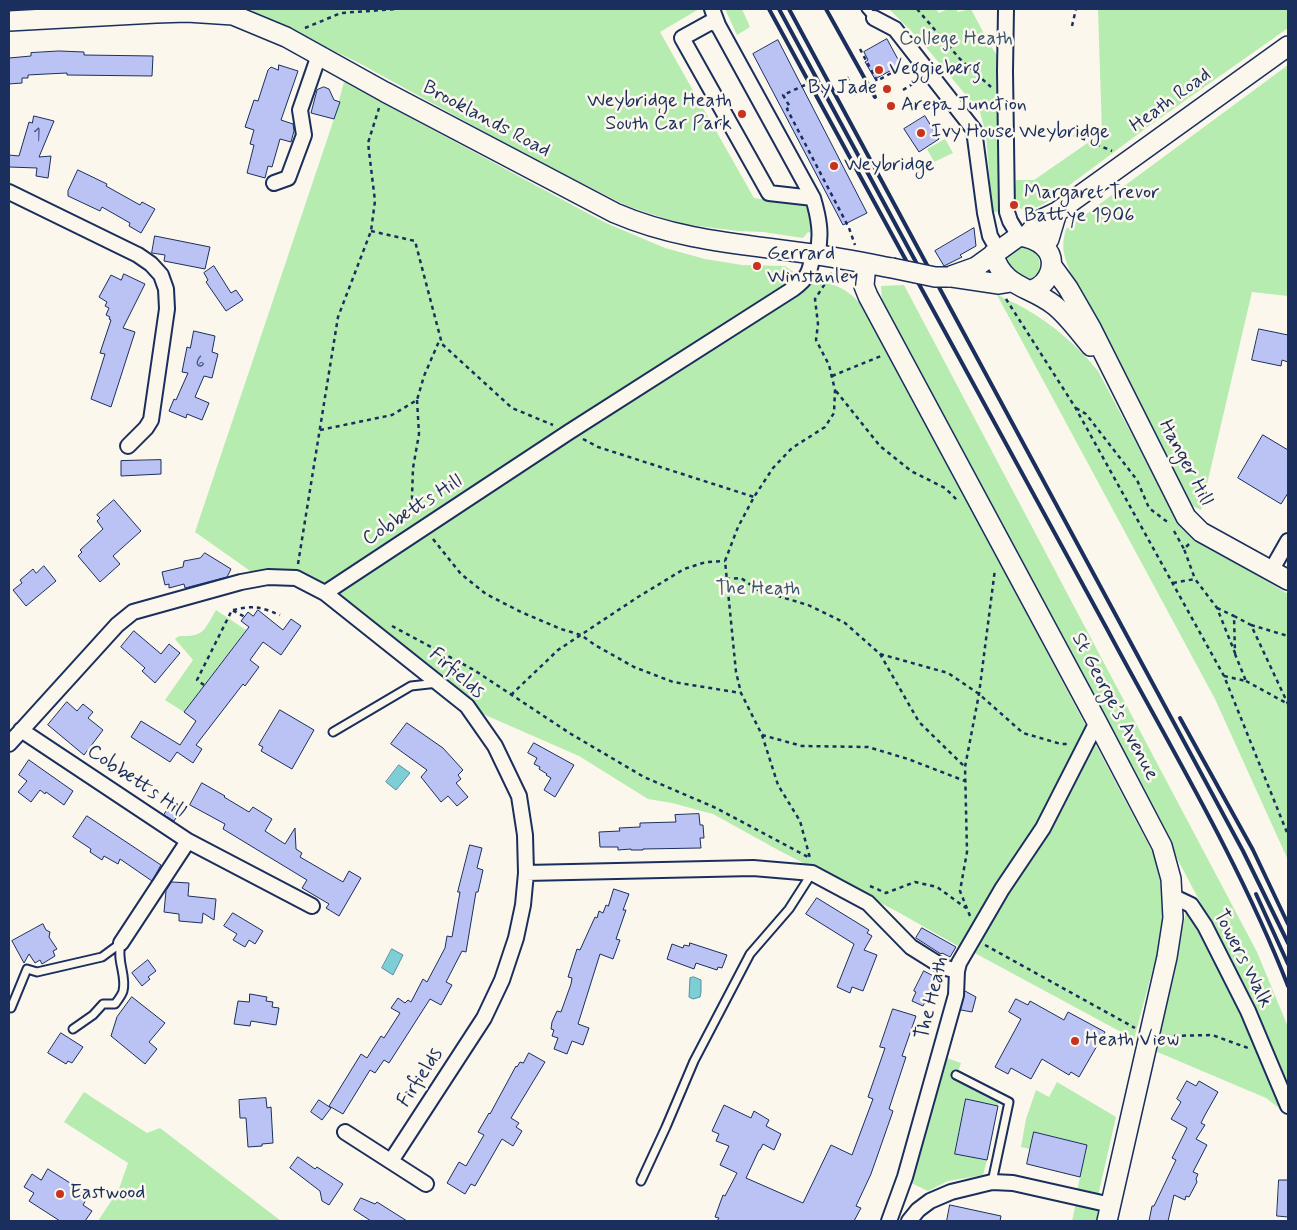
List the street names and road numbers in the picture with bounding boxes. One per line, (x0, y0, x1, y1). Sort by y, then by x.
street label: Heath Road (1126, 63, 1216, 139)
street label: Brooklands Road (418, 76, 554, 164)
street label: Hanger Hill (1152, 416, 1218, 510)
street label: Cobbetts Hill (359, 470, 467, 552)
street label: St George’s Avenue (1065, 629, 1163, 785)
street label: Firfields (423, 643, 489, 705)
street label: Cobbetts Hill (82, 740, 190, 824)
street label: Towers Walk (1207, 906, 1277, 1012)
street label: The Heath (911, 954, 955, 1042)
street label: Firfields (393, 1044, 449, 1112)

